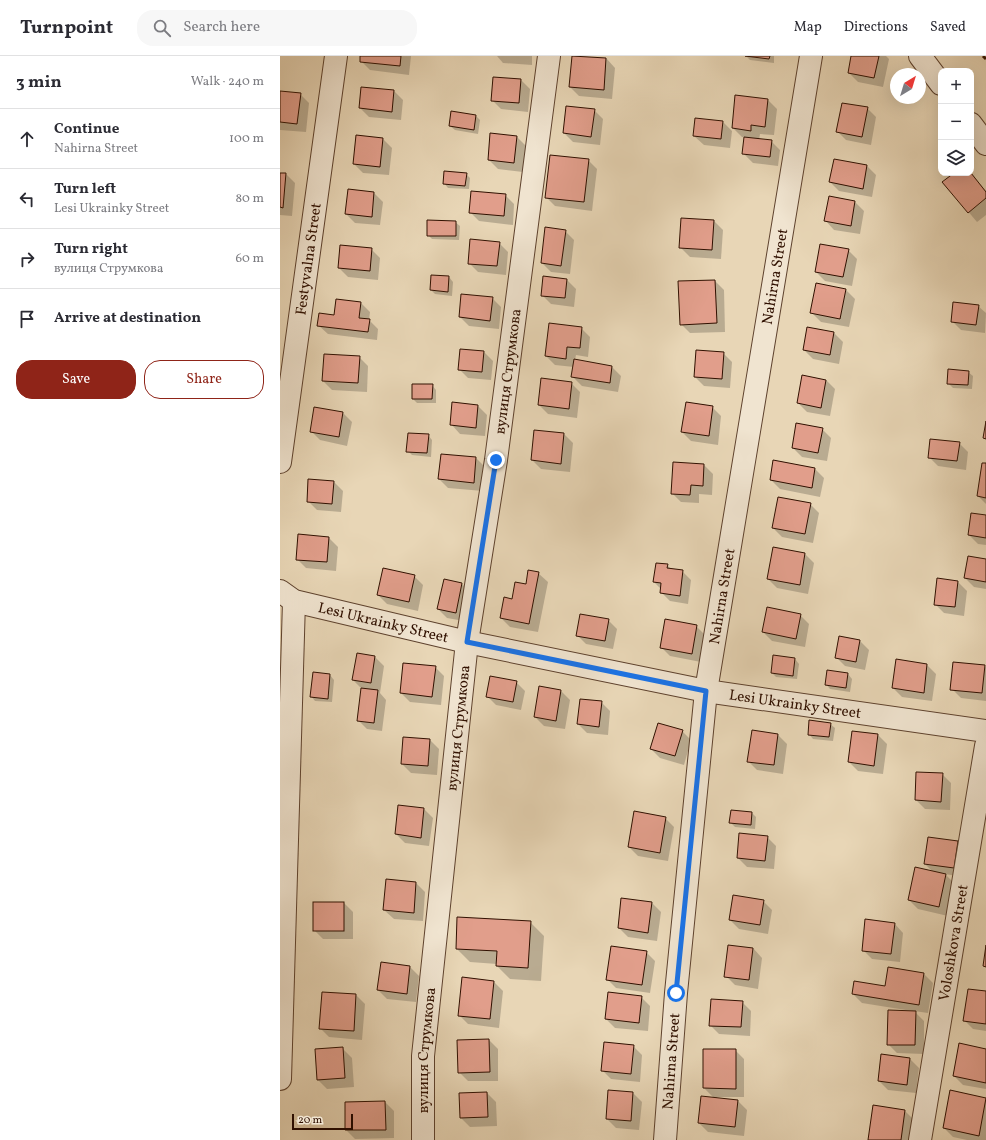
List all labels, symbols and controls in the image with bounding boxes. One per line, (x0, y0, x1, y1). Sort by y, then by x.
search box (137, 10, 417, 46)
text: Turnpoint (20, 15, 113, 41)
icon: search (151, 17, 173, 39)
text: Search here (183, 17, 260, 38)
text: Map (794, 18, 822, 37)
text: Directions (844, 18, 908, 37)
text: Saved (930, 18, 966, 37)
north arrow (890, 68, 926, 104)
map controls (938, 68, 974, 176)
button: + (938, 68, 974, 104)
text: 3 min (16, 71, 62, 94)
text: Walk · 240 m (191, 73, 264, 91)
button: − (938, 104, 974, 140)
text: Continue (54, 119, 119, 140)
icon: ahead (16, 128, 38, 150)
text: 100 m (229, 130, 264, 148)
text: Nahirna Street (54, 140, 138, 158)
button: layers (938, 140, 974, 176)
text: Turn left (54, 179, 116, 200)
icon: left (16, 188, 38, 210)
text: 80 m (235, 190, 264, 208)
text: Lesi Ukrainky Street (54, 200, 169, 218)
street label: Festyvalna Street (291, 202, 328, 317)
street label: Nahirna Street (758, 227, 794, 326)
text: Turn right (54, 239, 128, 260)
icon: right (16, 248, 38, 270)
text: 60 m (236, 250, 264, 268)
text: вулиця Струмкова (54, 260, 163, 278)
icon: arrive (16, 308, 38, 330)
text: Arrive at destination (54, 308, 201, 329)
street label: вулиця Струмкова (490, 308, 528, 436)
button: Save (16, 360, 136, 399)
button: Share (144, 360, 264, 399)
route end (487, 451, 505, 469)
street label: Nahirna Street (705, 547, 741, 646)
street label: Lesi Ukrainky Street (316, 598, 450, 649)
street label: вулиця Струмкова (442, 664, 476, 792)
street label: Lesi Ukrainky Street (727, 685, 862, 725)
street label: Voloshkova Street (934, 883, 975, 1003)
route start (667, 984, 685, 1002)
street label: вулиця Струмкова (414, 986, 442, 1113)
street label: Nahirna Street (658, 1012, 686, 1111)
scale bar (292, 1112, 353, 1131)
text: 20 m (298, 1113, 322, 1128)

